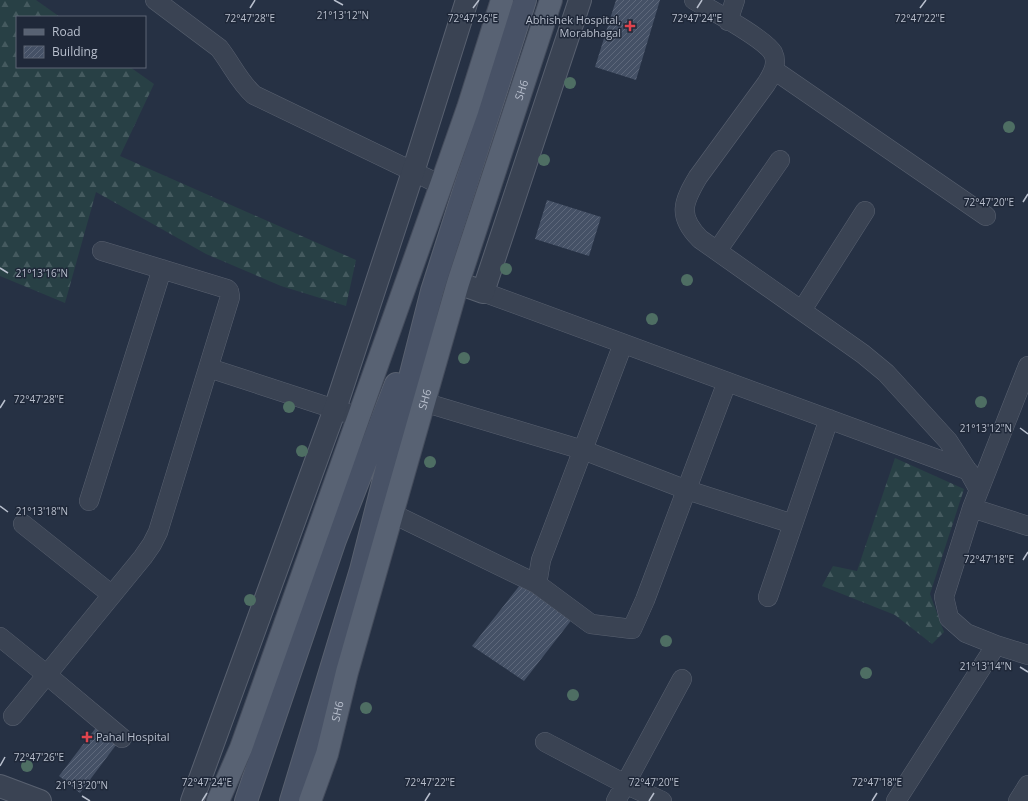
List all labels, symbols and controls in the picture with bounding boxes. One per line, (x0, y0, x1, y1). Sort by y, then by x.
text: 21°13'12"N (317, 8, 369, 22)
text: 72°47'28"E (225, 11, 275, 25)
text: 72°47'26"E (448, 11, 498, 25)
text: 72°47'24"E (672, 11, 722, 25)
text: 72°47'22"E (895, 11, 945, 25)
place label: Abhishek Hospital, Morabhagal (526, 12, 621, 40)
legend (16, 16, 146, 68)
marker: Abhishek Hospital, Morabhagal (624, 20, 636, 32)
text: Road (52, 23, 81, 40)
text: Building (52, 43, 98, 60)
street label: SH6 (511, 78, 531, 102)
text: 72°47'20"E (964, 195, 1014, 209)
text: 21°13'16"N (16, 266, 68, 280)
street label: SH6 (414, 387, 434, 411)
text: 72°47'28"E (14, 392, 64, 406)
text: 21°13'12"N (960, 421, 1012, 435)
text: 21°13'18"N (16, 504, 68, 518)
text: 72°47'18"E (964, 552, 1014, 566)
text: 21°13'14"N (960, 659, 1012, 673)
street label: SH6 (327, 699, 347, 723)
place label: Pahal Hospital (96, 729, 170, 744)
marker: Pahal Hospital (81, 731, 93, 743)
text: 72°47'26"E (14, 750, 64, 764)
text: 72°47'24"E (182, 775, 232, 789)
text: 72°47'22"E (405, 775, 455, 789)
text: 72°47'20"E (629, 775, 679, 789)
text: 72°47'18"E (852, 775, 902, 789)
text: 21°13'20"N (56, 778, 108, 792)

